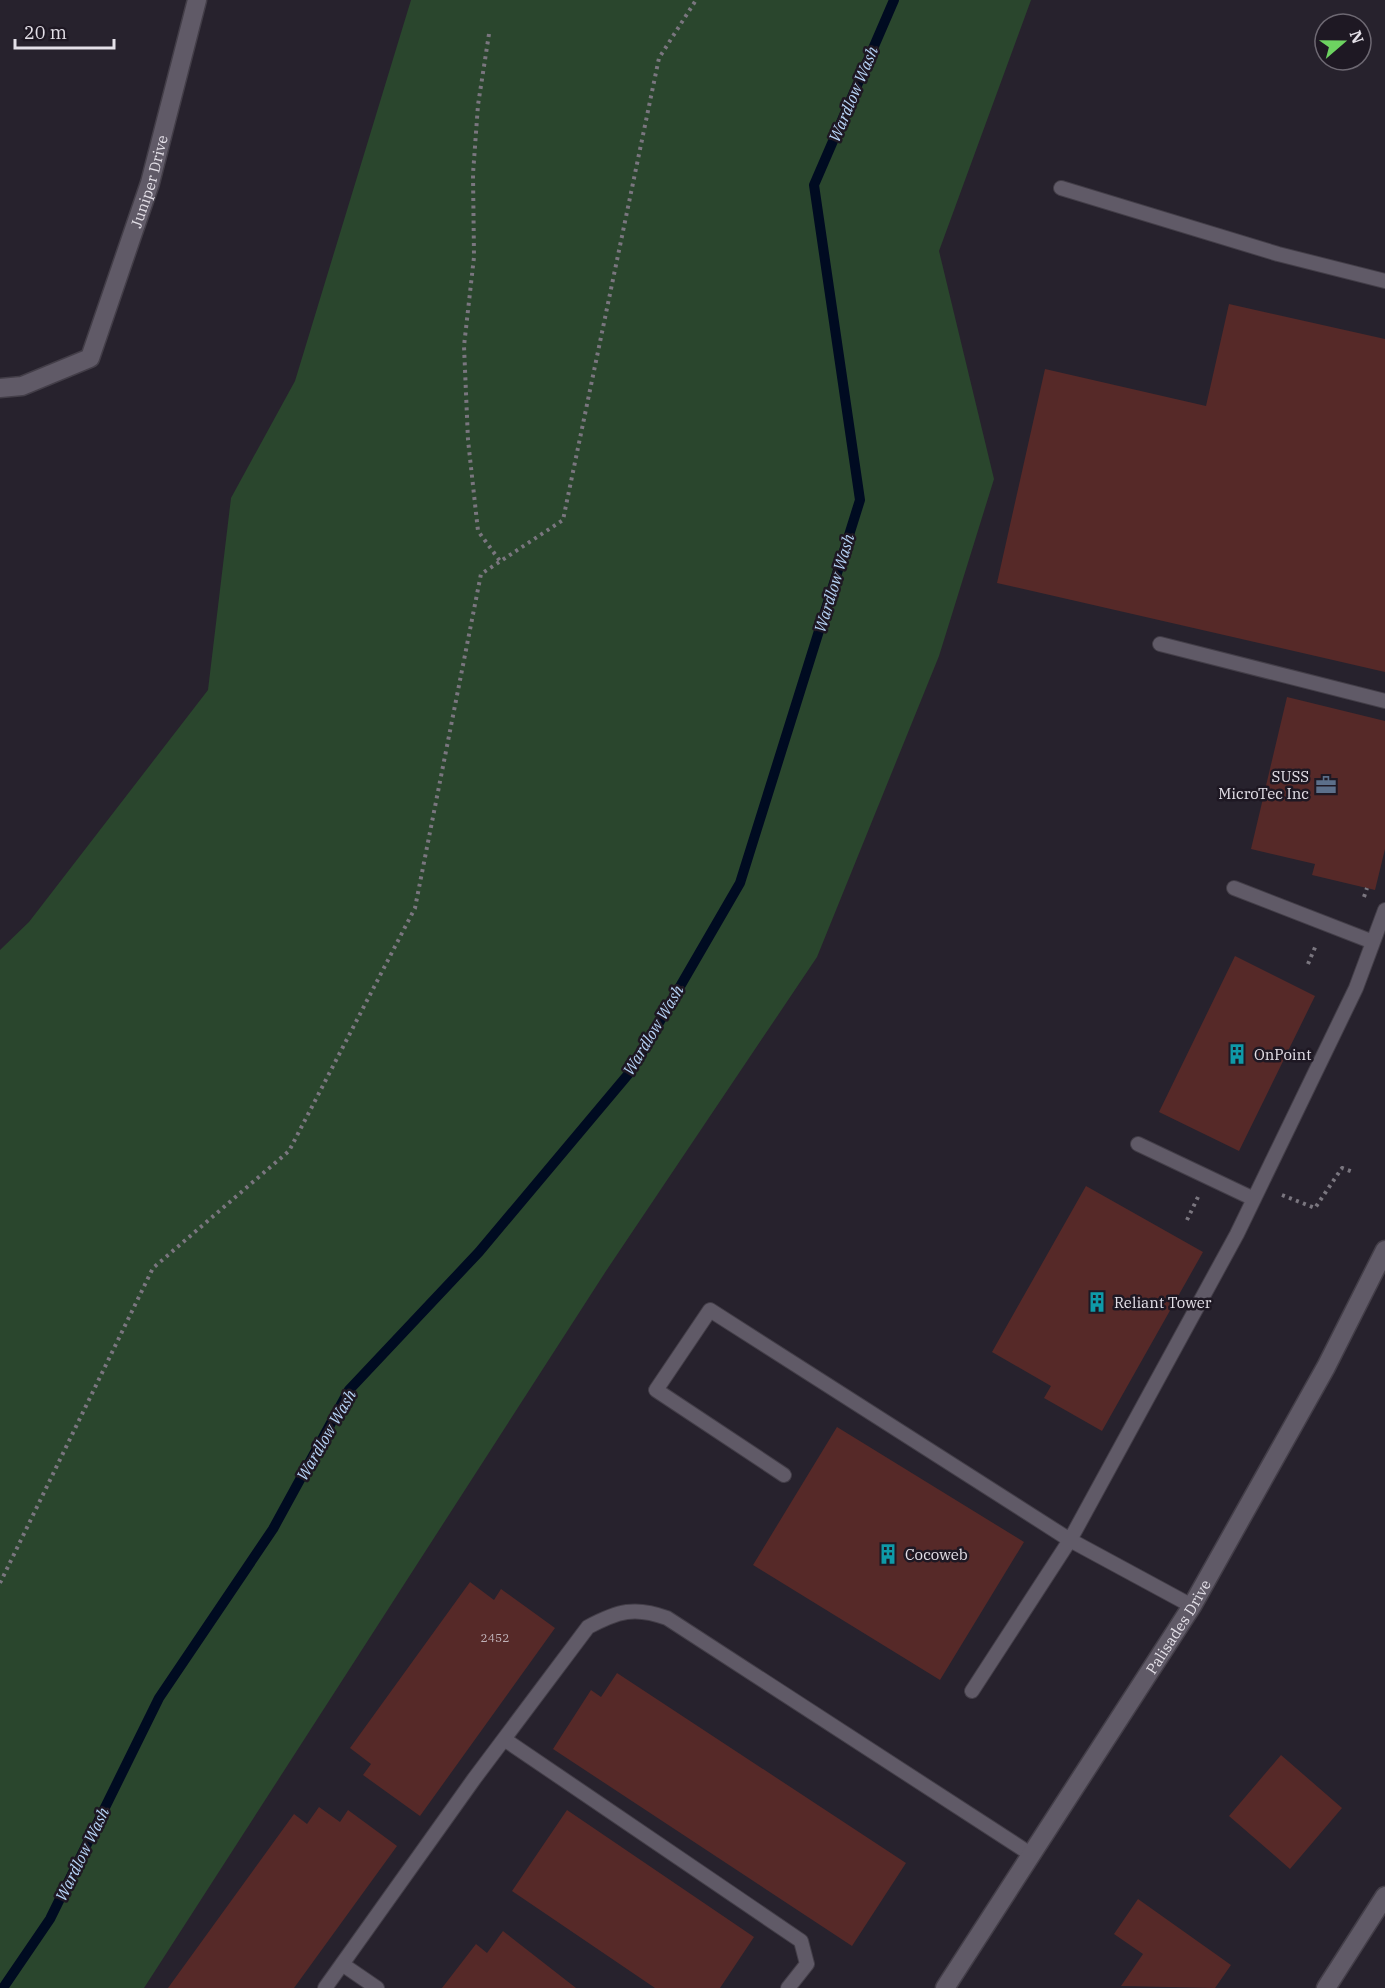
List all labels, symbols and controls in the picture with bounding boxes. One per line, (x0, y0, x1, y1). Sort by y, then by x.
scale bar (15, 12, 114, 50)
north arrow (1313, 12, 1373, 72)
text: 20 m (24, 21, 67, 44)
text: N (1346, 28, 1369, 46)
water label: Wardlow Wash (824, 43, 882, 145)
street label: Juniper Drive (126, 133, 171, 230)
water label: Wardlow Wash (810, 531, 859, 635)
place label: SUSS MicroTec Inc (1218, 767, 1309, 803)
office icon: SUSS MicroTec Inc (1314, 773, 1338, 797)
water label: Wardlow Wash (618, 981, 688, 1079)
building icon: OnPoint (1225, 1042, 1249, 1066)
place label: OnPoint (1254, 1045, 1311, 1064)
building icon: Reliant Tower (1085, 1290, 1109, 1314)
place label: Reliant Tower (1114, 1293, 1212, 1312)
water label: Wardlow Wash (292, 1386, 360, 1484)
building icon: Cocoweb (876, 1542, 900, 1566)
place label: Cocoweb (905, 1545, 968, 1564)
street label: Palisades Drive (1141, 1576, 1215, 1677)
house number: 2452 (481, 1630, 509, 1645)
water label: Wardlow Wash (51, 1804, 113, 1904)

